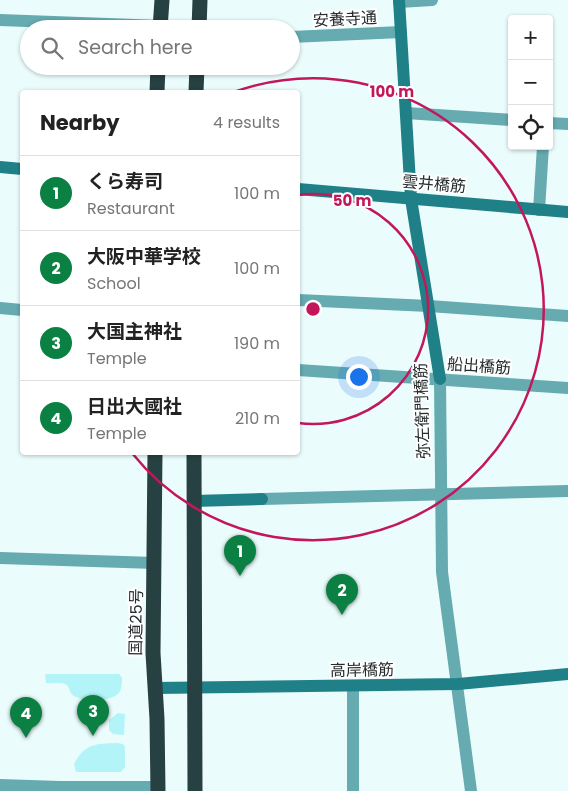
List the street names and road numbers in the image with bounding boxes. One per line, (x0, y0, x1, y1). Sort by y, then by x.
street label: 安養寺通 (312, 6, 378, 32)
street label: 雲井橋筋 (401, 170, 467, 198)
street label: 船出橋筋 (446, 352, 512, 380)
street label: 弥左衛門橋筋 (409, 363, 435, 459)
street label: 国道25号 (124, 588, 148, 656)
street label: 高岸橋筋 (330, 658, 394, 682)

